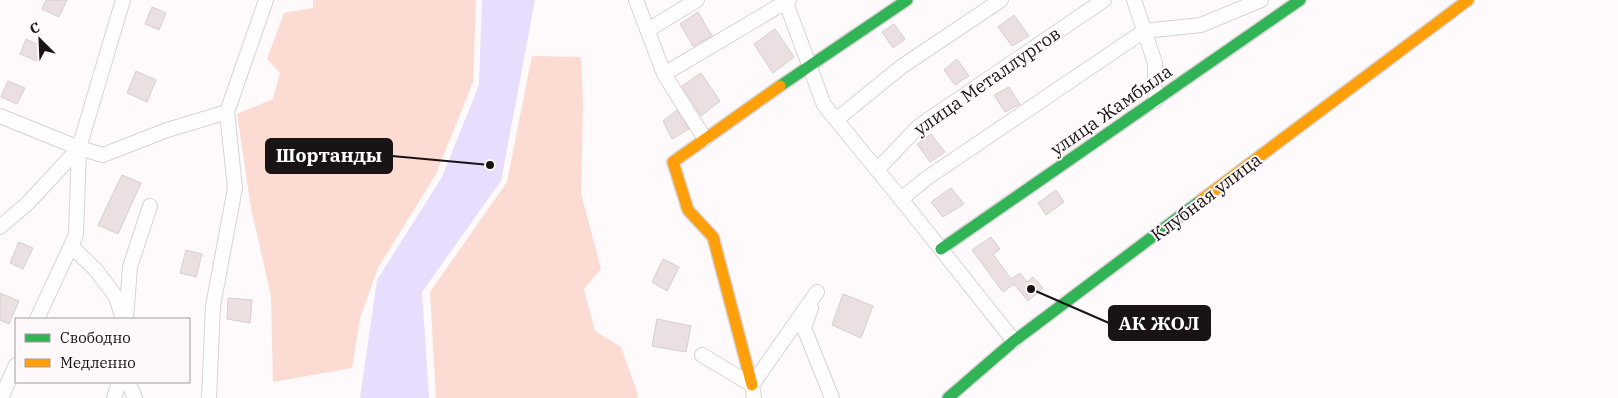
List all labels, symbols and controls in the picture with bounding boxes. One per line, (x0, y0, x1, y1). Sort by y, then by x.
north arrow (15, 15, 65, 65)
text: С (27, 18, 43, 38)
street label: улица Металлургов (909, 22, 1065, 140)
street label: улица Жамбыла (1046, 59, 1176, 161)
callout: Шортанды (266, 139, 392, 173)
text: Шортанды (276, 143, 382, 167)
street label: Клубная улица (1146, 148, 1266, 246)
callout: АК ЖОЛ (1109, 306, 1210, 340)
text: АК ЖОЛ (1119, 311, 1199, 335)
legend (15, 318, 190, 383)
text: Свободно (60, 328, 131, 347)
text: Медленно (60, 353, 136, 372)

